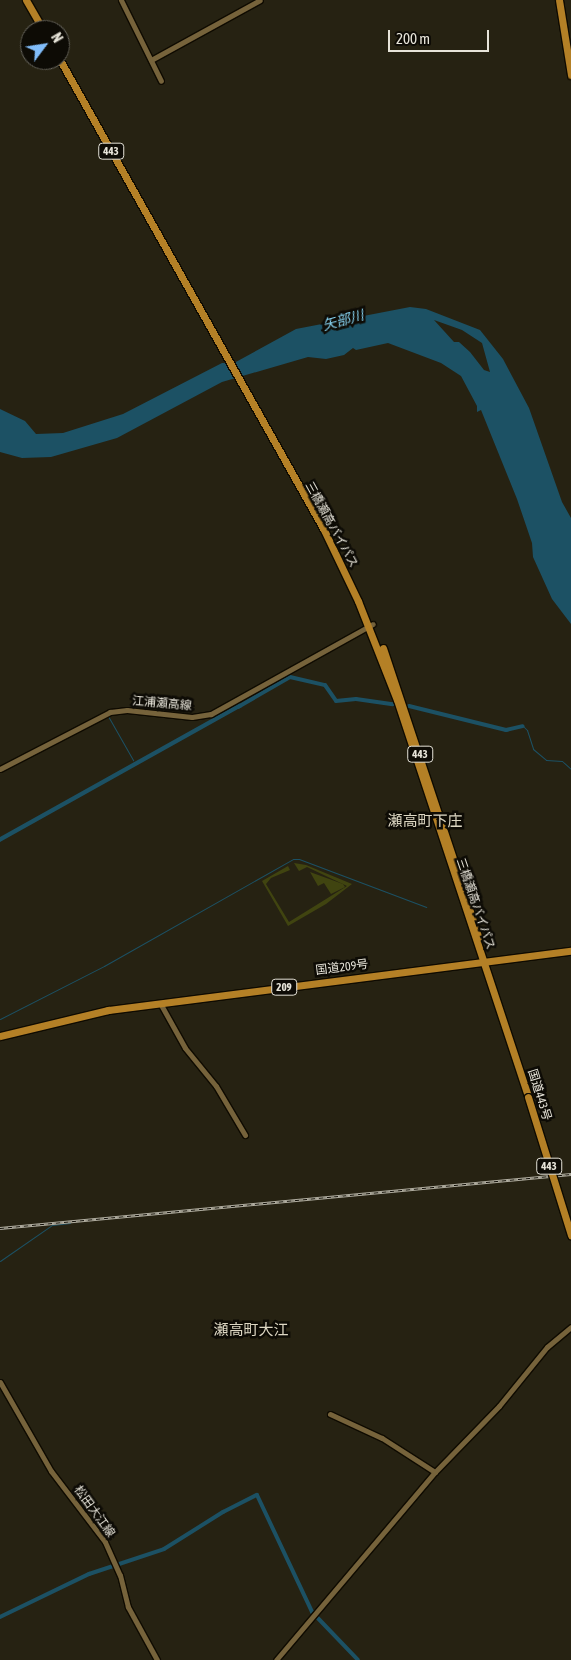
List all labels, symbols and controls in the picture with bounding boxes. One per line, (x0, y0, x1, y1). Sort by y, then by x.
north arrow (20, 20, 70, 70)
scale bar (391, 20, 492, 52)
text: N (48, 30, 66, 45)
text: 200 m (396, 30, 430, 47)
road number: 443 (97, 142, 125, 160)
water label: 矢部川 (321, 306, 365, 334)
street label: 三橋瀬高バイパス (301, 480, 361, 570)
street label: 江浦瀬高線 (131, 694, 193, 714)
road number: 443 (406, 746, 434, 762)
district label: 瀬高町下庄 (388, 812, 462, 830)
street label: 三橋瀬高バイパス (453, 856, 497, 952)
street label: 国道209号 (315, 958, 369, 978)
road number: 209 (270, 979, 298, 996)
street label: 国道443号 (524, 1068, 554, 1122)
road number: 443 (535, 1158, 563, 1174)
district label: 瀬高町大江 (214, 1321, 288, 1339)
street label: 松田大江線 (71, 1483, 117, 1541)

